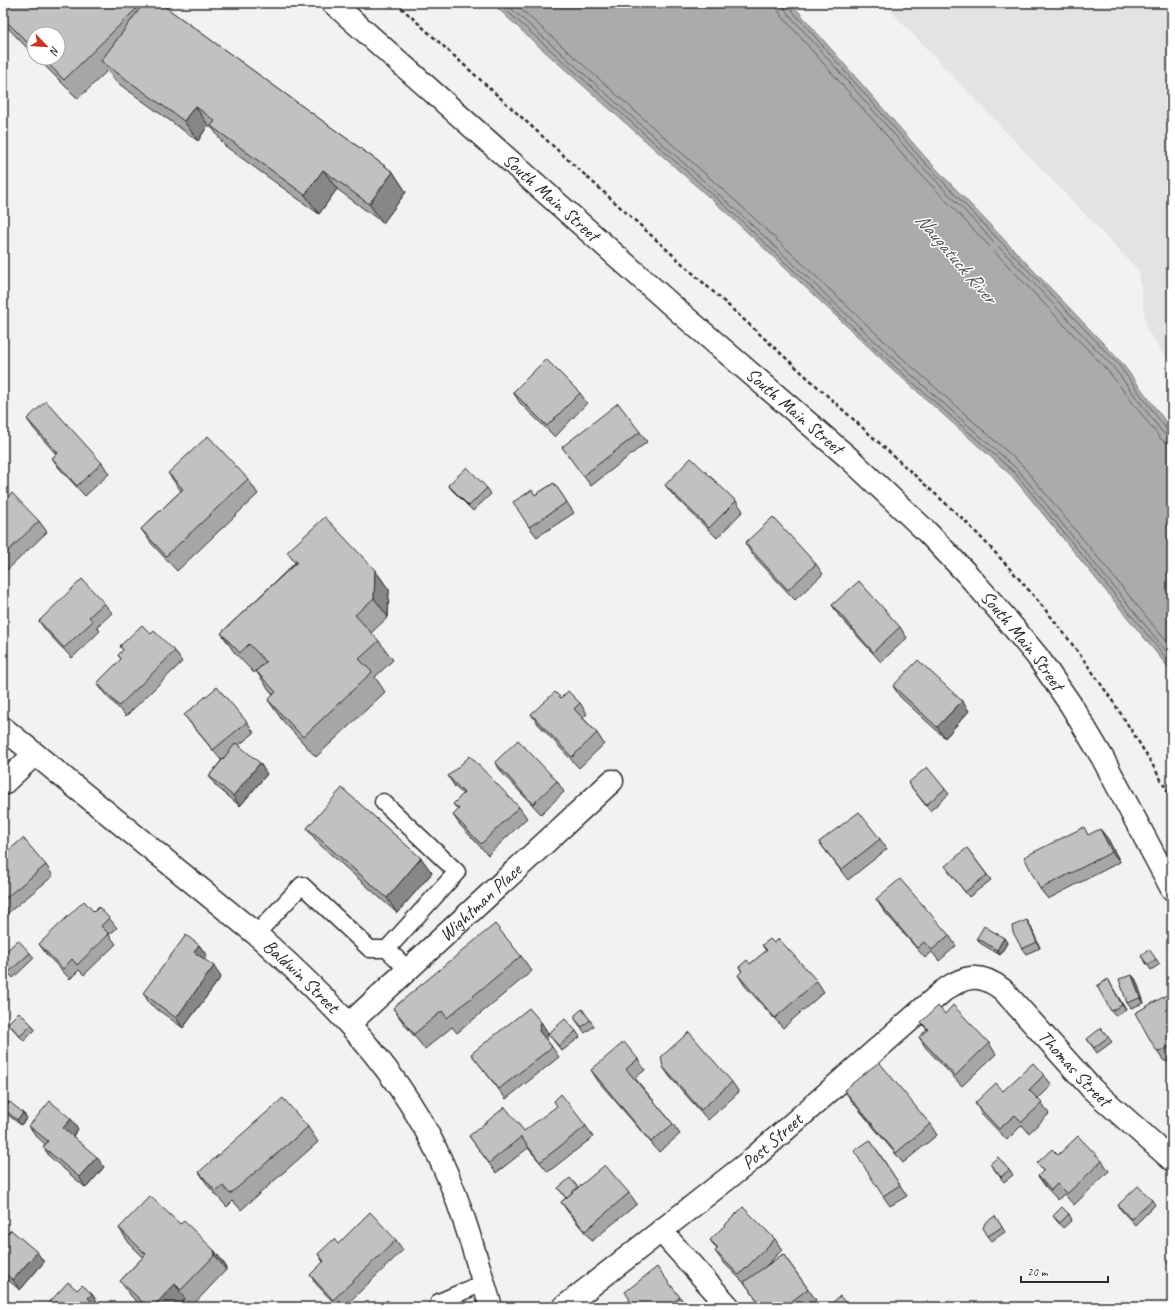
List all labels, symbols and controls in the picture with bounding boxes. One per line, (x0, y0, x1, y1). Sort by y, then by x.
north arrow (26, 26, 66, 66)
text: N (46, 44, 63, 58)
street label: South Main Street (498, 148, 606, 248)
water label: Naugatuck River (910, 208, 1005, 311)
street label: South Main Street (741, 362, 850, 462)
street label: South Main Street (975, 586, 1071, 697)
street label: Wightman Place (434, 857, 528, 947)
street label: Baldwin Street (258, 934, 345, 1019)
street label: Thomas Street (1033, 1025, 1118, 1114)
street label: Post Street (737, 1107, 809, 1175)
scale bar (1021, 1258, 1108, 1284)
text: 20 m (1027, 1264, 1049, 1280)

